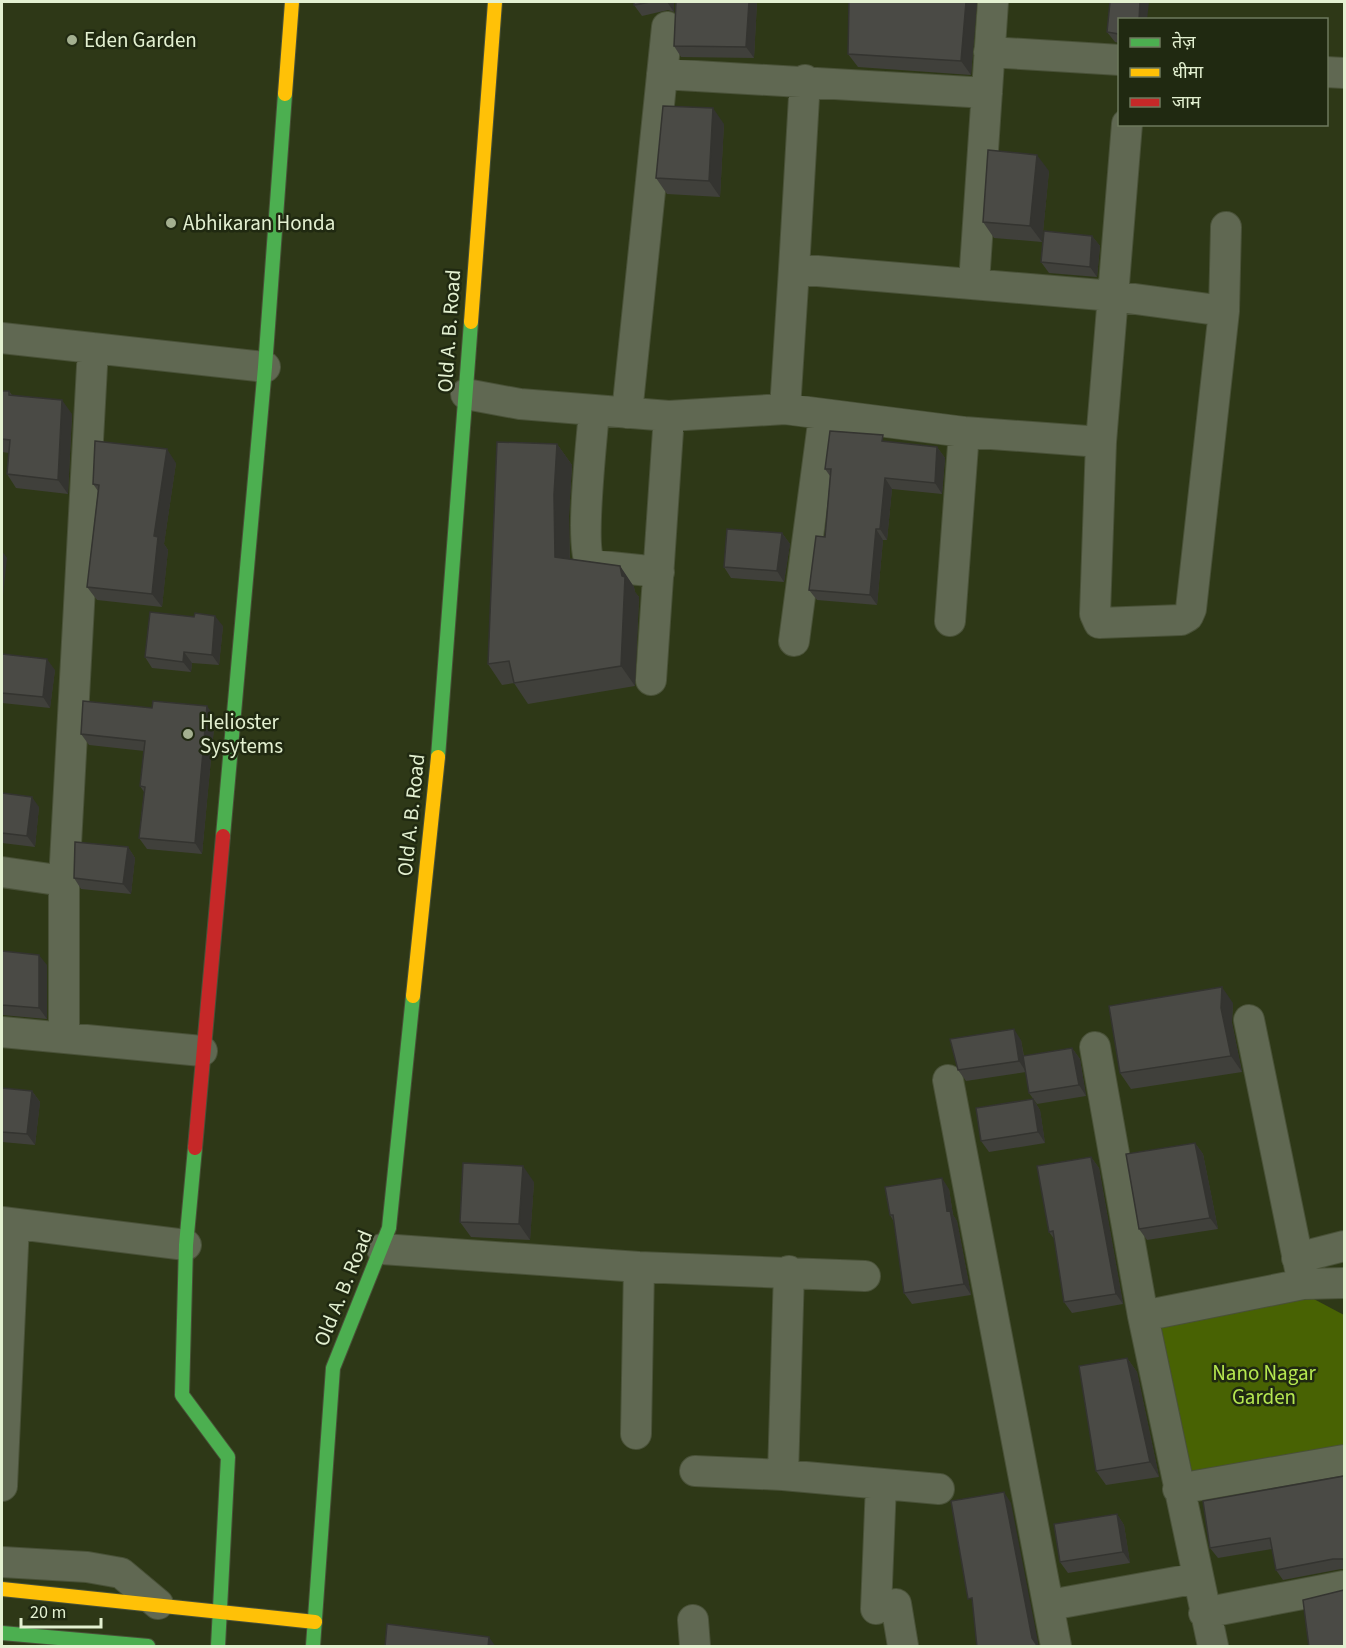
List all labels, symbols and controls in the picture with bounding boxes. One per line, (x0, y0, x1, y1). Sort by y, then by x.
legend (1118, 18, 1328, 126)
place label: Eden Garden (84, 25, 197, 55)
text: तेज़ (1172, 30, 1196, 55)
marker: Eden Garden (65, 33, 79, 47)
text: धीमा (1172, 60, 1203, 85)
text: जाम (1172, 90, 1202, 115)
place label: Abhikaran Honda (183, 208, 335, 238)
marker: Abhikaran Honda (164, 216, 178, 230)
street label: Old A. B. Road (430, 269, 468, 393)
place label: Helioster Sysytems (200, 707, 283, 761)
marker: Helioster Sysytems (181, 727, 195, 741)
street label: Old A. B. Road (390, 752, 432, 878)
street label: Old A. B. Road (306, 1225, 380, 1351)
park label: Nano Nagar Garden (1212, 1358, 1316, 1412)
scale bar (21, 1591, 100, 1629)
text: 20 m (30, 1600, 66, 1625)

